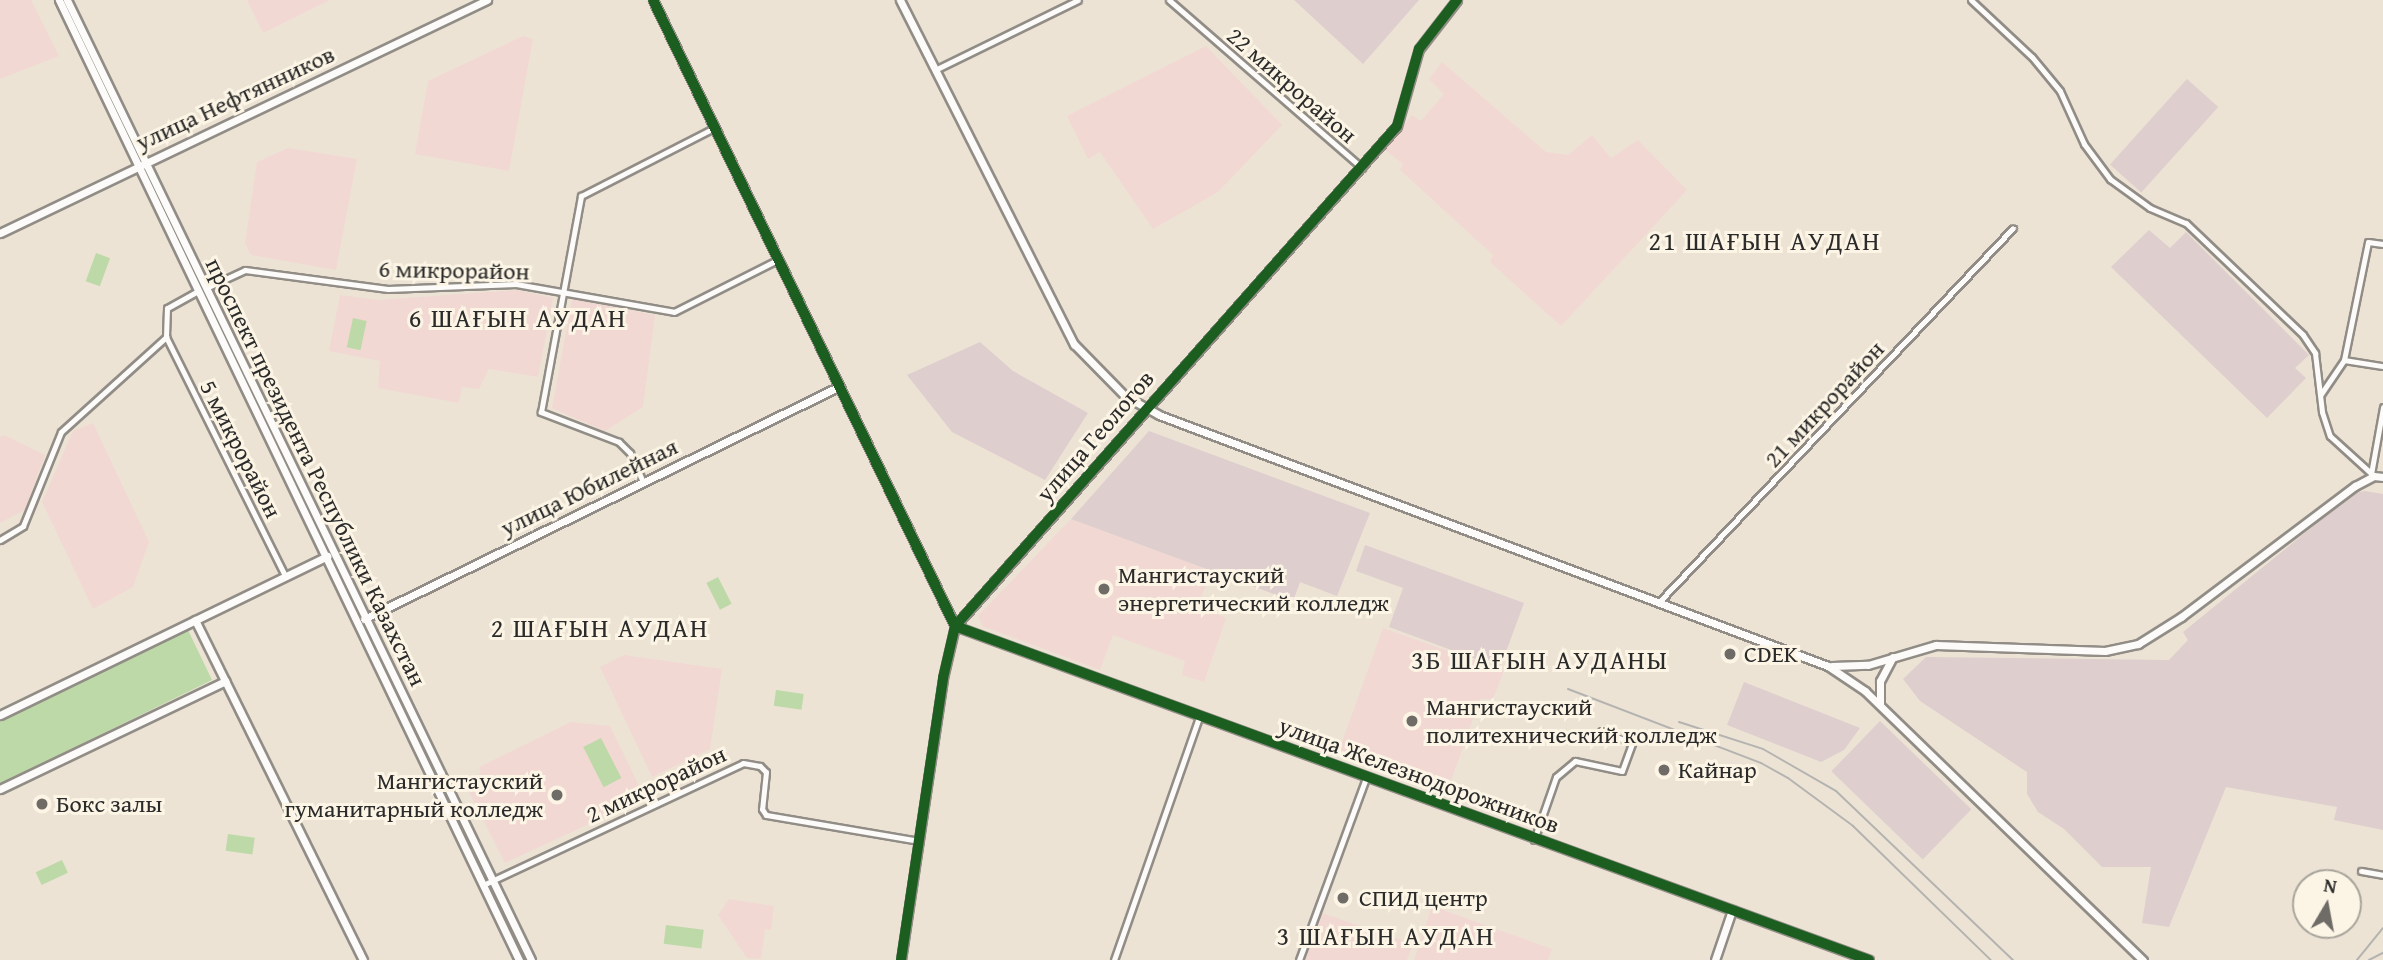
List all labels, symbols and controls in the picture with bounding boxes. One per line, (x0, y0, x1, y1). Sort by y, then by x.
street label: 22 микрорайон (1221, 21, 1363, 149)
street label: улица Нефтянников (131, 39, 339, 157)
district label: 21 ШАҒЫН АУДАН (1650, 225, 1880, 257)
street label: проспект президента Республики Казахстан (199, 253, 433, 691)
street label: 6 микрорайон (378, 254, 530, 286)
district label: 6 ШАҒЫН АУДАН (410, 302, 626, 334)
street label: 21 микрорайон (1758, 335, 1890, 473)
street label: улица Геологов (1030, 364, 1160, 508)
street label: 5 микрорайон (194, 375, 288, 523)
street label: улица Юбилейная (496, 432, 682, 542)
place label: Мангистауский энергетический колледж (1118, 561, 1389, 617)
marker: Мангистауский энергетический колледж (1096, 581, 1112, 597)
district label: 2 ШАҒЫН АУДАН (492, 612, 708, 644)
place label: CDEK (1744, 640, 1798, 668)
district label: 3Б ШАҒЫН АУДАНЫ (1413, 644, 1667, 676)
marker: CDEK (1722, 646, 1738, 662)
place label: Мангистауский политехнический колледж (1426, 693, 1717, 749)
street label: улица Железнодорожников (1275, 711, 1563, 839)
marker: Мангистауский политехнический колледж (1404, 713, 1420, 729)
street label: 2 микрорайон (582, 739, 730, 829)
place label: Кайнар (1678, 756, 1757, 784)
marker: Кайнар (1656, 762, 1672, 778)
place label: Мангистауский гуманитарный колледж (285, 767, 543, 823)
marker: Мангистауский гуманитарный колледж (549, 787, 565, 803)
place label: Бокс залы (56, 790, 162, 818)
marker: Бокс залы (34, 796, 50, 812)
north arrow (2292, 869, 2362, 939)
text: N (2322, 870, 2339, 900)
place label: СПИД центр (1359, 884, 1488, 912)
marker: СПИД центр (1333, 888, 1353, 908)
district label: 3 ШАҒЫН АУДАН (1278, 920, 1494, 952)

